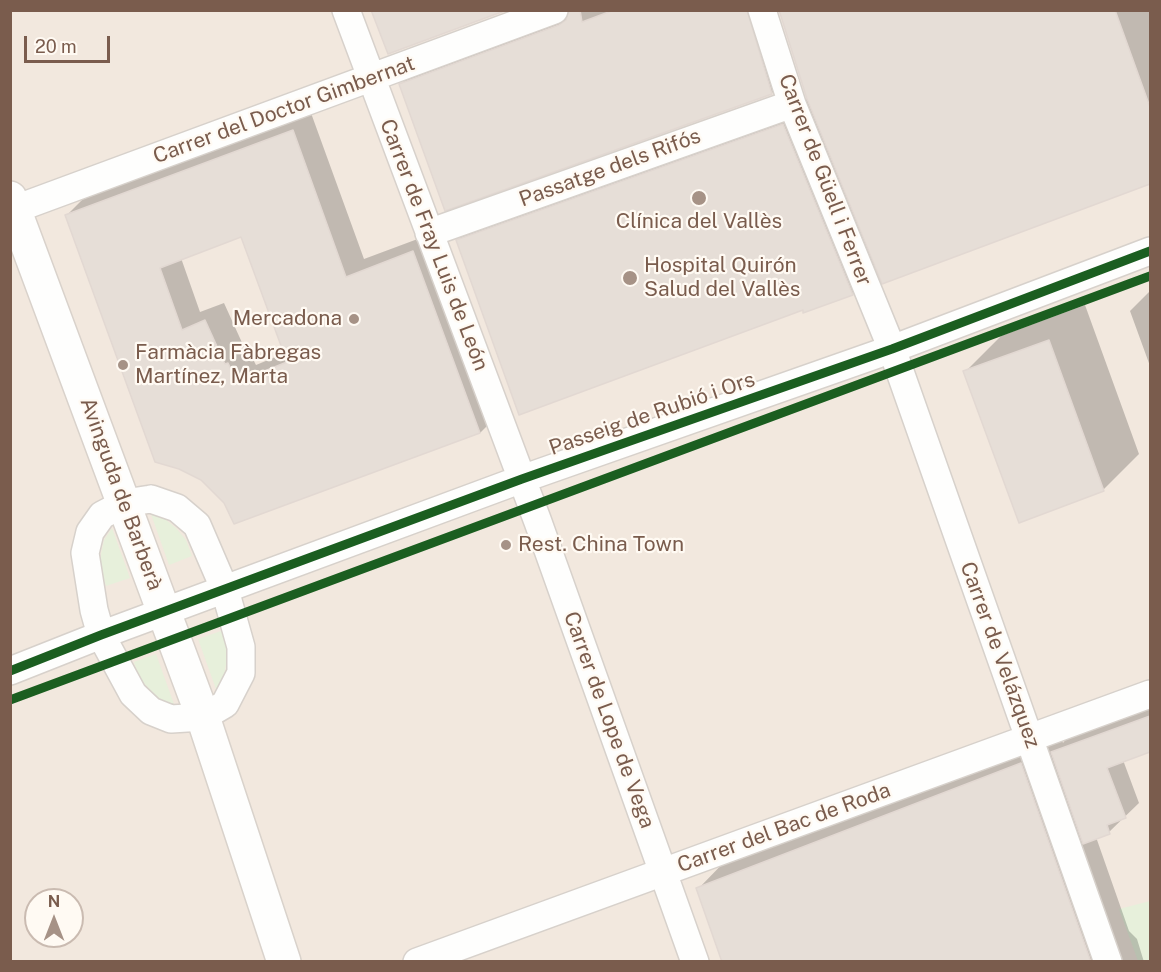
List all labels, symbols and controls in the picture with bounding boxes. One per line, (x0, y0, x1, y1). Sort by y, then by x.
scale bar (27, 24, 112, 62)
text: 20 m (35, 36, 77, 57)
street label: Carrer del Doctor Gimbernat (150, 51, 418, 169)
street label: Carrer de Güell i Ferrer (773, 71, 877, 289)
street label: Carrer de Fray Luis de León (374, 116, 494, 374)
street label: Passatge dels Rifós (516, 123, 704, 213)
marker: Clínica del Vallès (690, 189, 708, 207)
place label: Clínica del Vallès (616, 209, 782, 235)
place label: Hospital Quirón Salud del Vallès (644, 253, 800, 303)
marker: Hospital Quirón Salud del Vallès (621, 269, 639, 287)
place label: Mercadona (233, 306, 342, 332)
marker: Mercadona (347, 312, 361, 326)
place label: Farmàcia Fàbregas Martínez, Marta (135, 340, 321, 390)
marker: Farmàcia Fàbregas Martínez, Marta (116, 358, 130, 372)
street label: Passeig de Rubió i Ors (546, 367, 758, 461)
street label: Avinguda de Barberà (74, 394, 168, 594)
place label: Rest. China Town (518, 532, 684, 558)
marker: Rest. China Town (499, 538, 513, 552)
street label: Carrer de Velázquez (955, 558, 1045, 752)
street label: Carrer de Lope de Vega (558, 608, 660, 832)
street label: Carrer del Bac de Roda (674, 778, 894, 878)
north arrow (24, 888, 84, 948)
text: N (48, 892, 60, 911)

